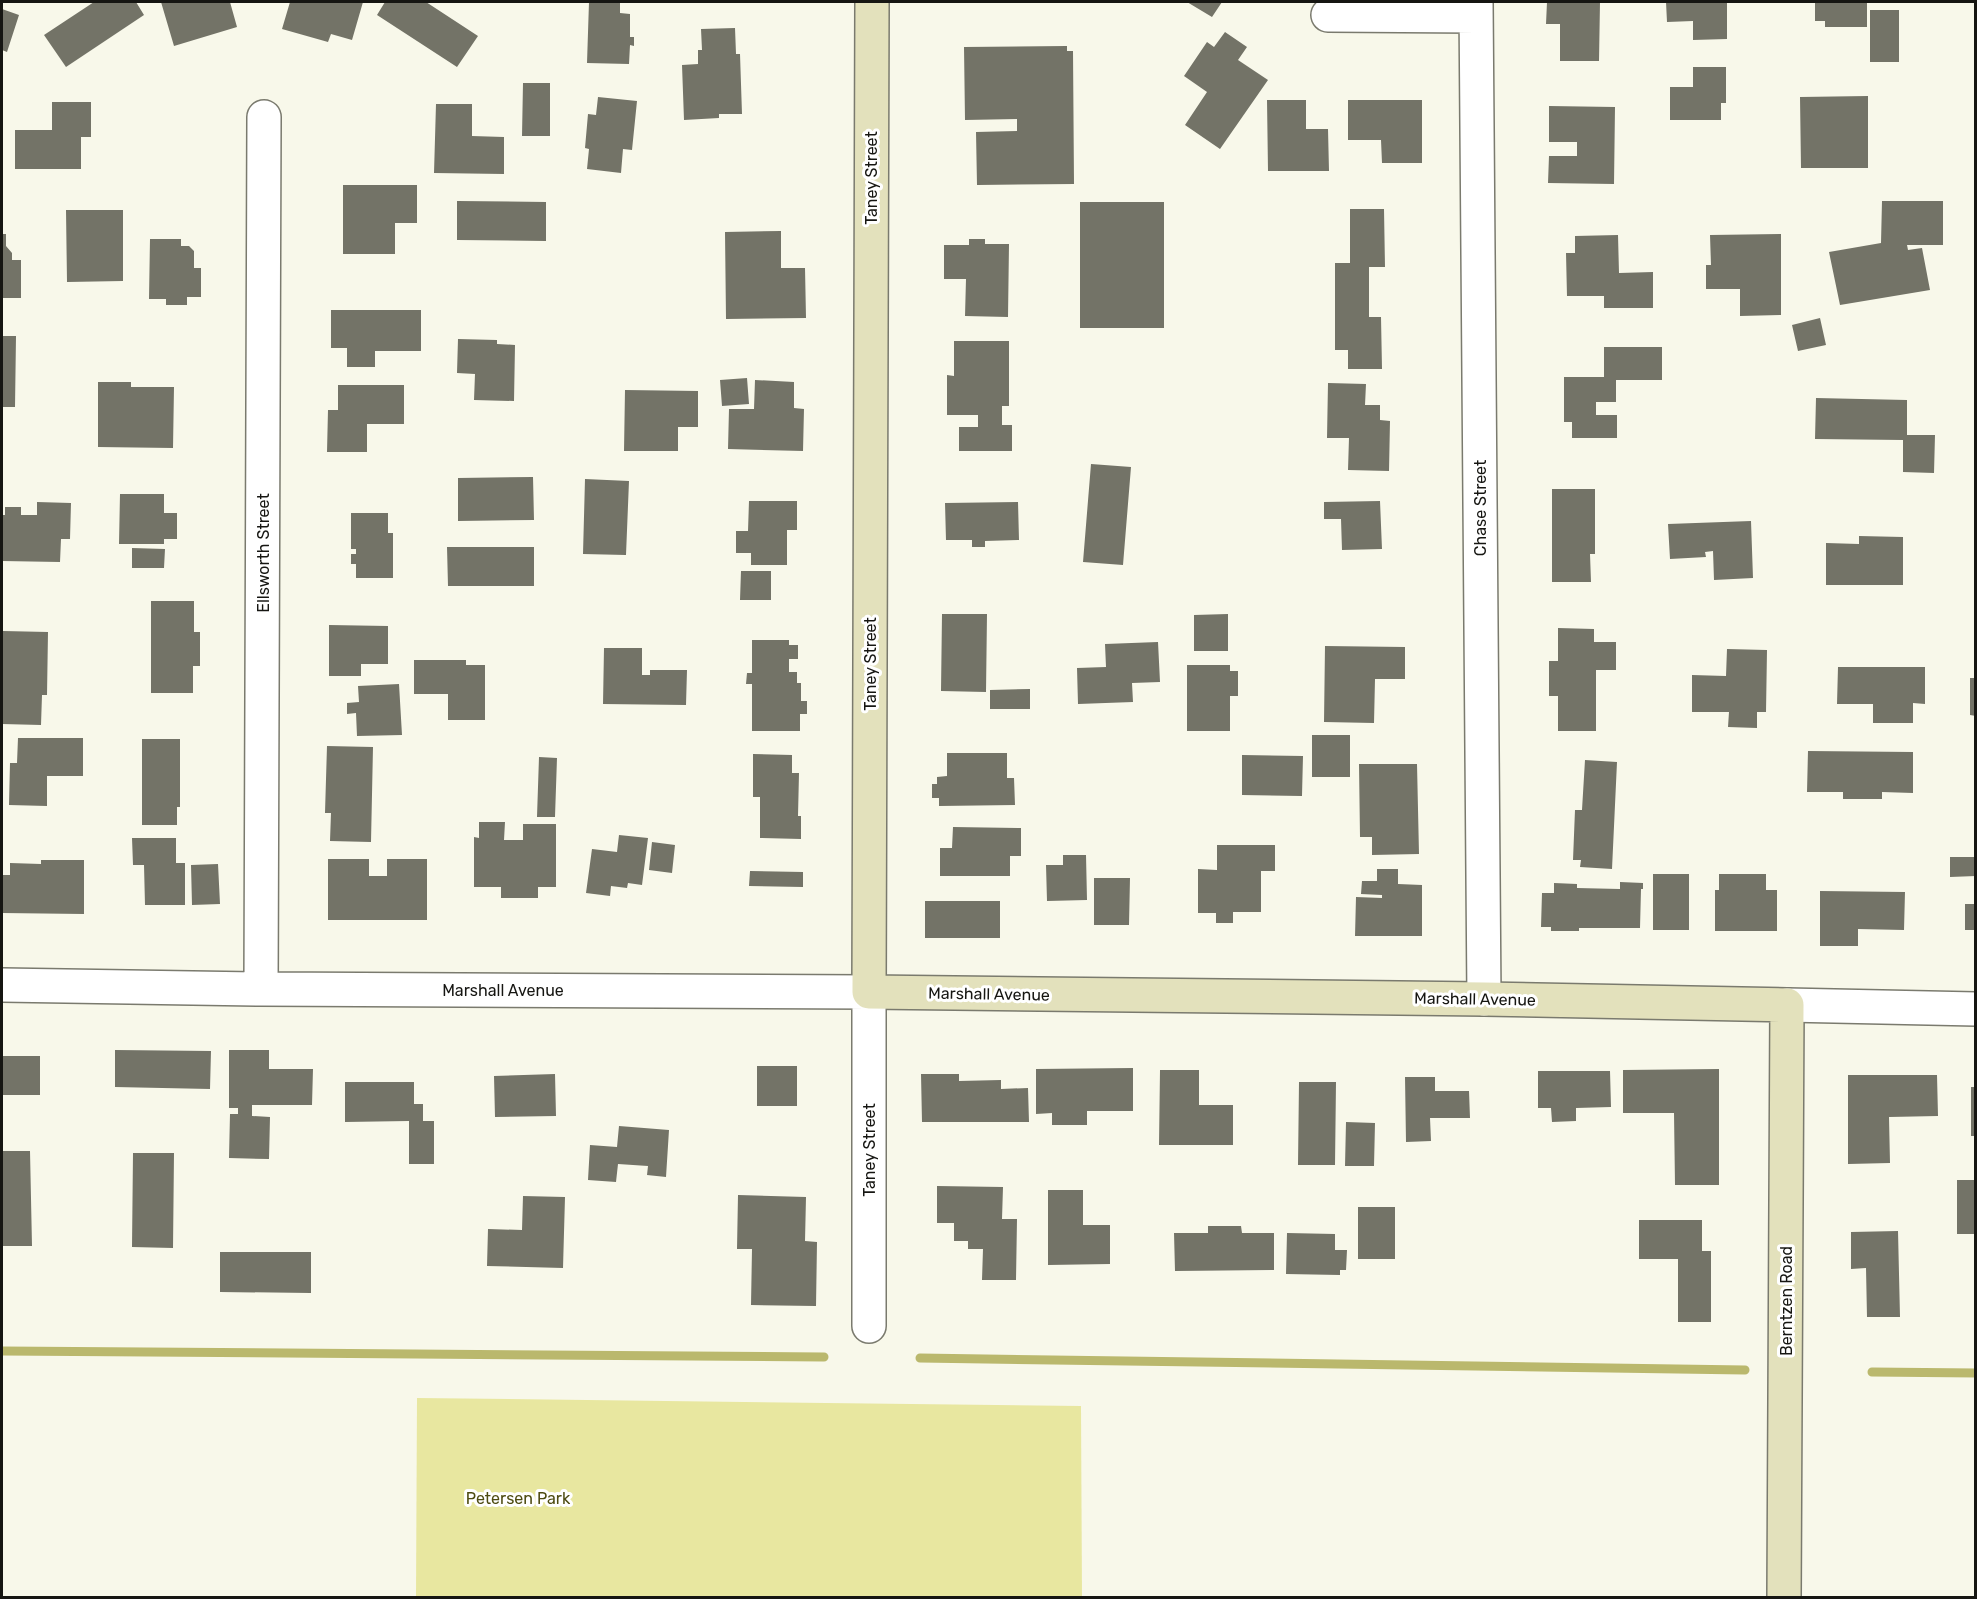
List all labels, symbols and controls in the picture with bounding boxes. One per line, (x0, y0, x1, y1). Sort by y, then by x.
street label: Taney Street (862, 131, 881, 225)
street label: Chase Street (1471, 460, 1490, 556)
street label: Ellsworth Street (254, 493, 273, 613)
street label: Taney Street (861, 617, 880, 711)
street label: Marshall Avenue (442, 981, 564, 1000)
street label: Marshall Avenue (928, 983, 1050, 1005)
street label: Marshall Avenue (1414, 988, 1536, 1010)
street label: Taney Street (860, 1103, 879, 1197)
street label: Berntzen Road (1777, 1246, 1796, 1356)
park label: Petersen Park (466, 1489, 571, 1508)

